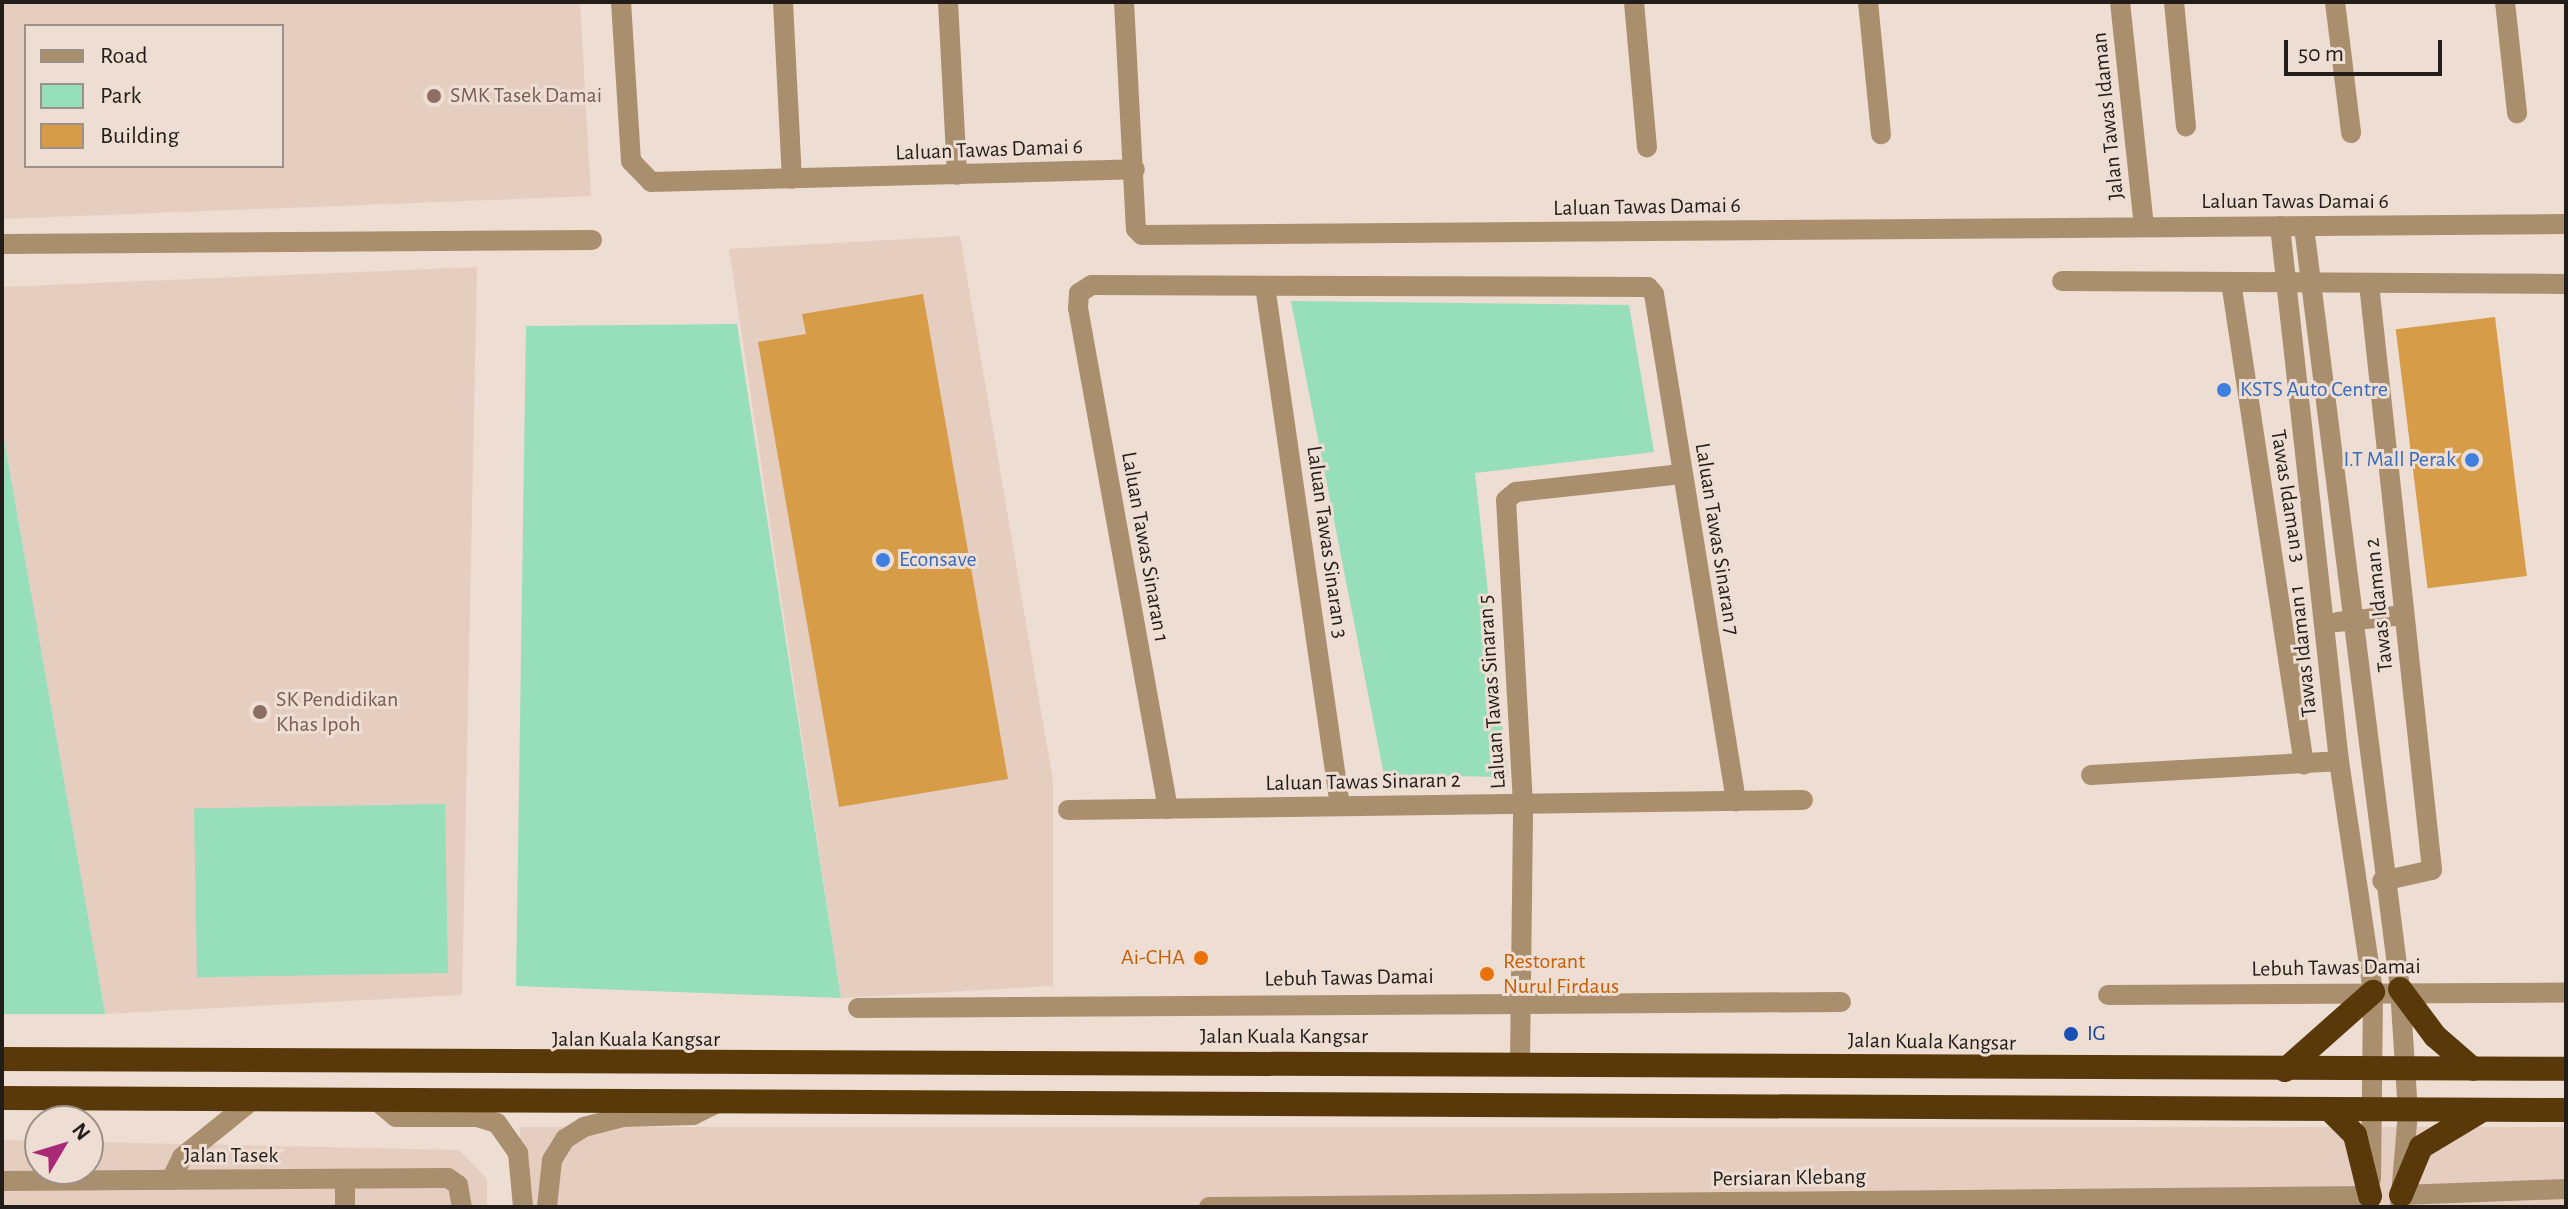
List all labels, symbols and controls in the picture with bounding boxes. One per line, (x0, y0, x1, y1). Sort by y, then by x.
legend (24, 24, 284, 168)
scale bar (2288, 24, 2446, 74)
street label: Jalan Tawas Idaman (2086, 31, 2130, 201)
text: 50 m (2298, 42, 2344, 66)
text: Road (100, 44, 148, 68)
place label: SMK Tasek Damai (450, 83, 602, 109)
text: Park (100, 84, 141, 108)
marker: SMK Tasek Damai (425, 87, 443, 105)
text: Building (100, 124, 179, 148)
street label: Laluan Tawas Damai 6 (895, 134, 1083, 166)
street label: Laluan Tawas Damai 6 (2201, 189, 2389, 215)
street label: Laluan Tawas Damai 6 (1553, 192, 1741, 222)
place label: KSTS Auto Centre (2240, 377, 2388, 403)
marker: KSTS Auto Centre (2215, 381, 2233, 399)
street label: Tawas Idaman 3 (2264, 428, 2312, 564)
street label: Laluan Tawas Sinaran 7 (1689, 441, 1745, 637)
street label: Laluan Tawas Sinaran 3 (1300, 444, 1354, 640)
place label: I.T Mall Perak (2344, 447, 2456, 473)
street label: Laluan Tawas Sinaran 1 (1115, 450, 1175, 644)
marker: I.T Mall Perak (2463, 451, 2481, 469)
street label: Tawas Idaman 2 (2359, 537, 2399, 673)
place label: Econsave (899, 547, 977, 573)
marker: Econsave (874, 551, 892, 569)
street label: Tawas Idaman 1 (2283, 584, 2323, 718)
street label: Laluan Tawas Sinaran 5 (1472, 594, 1512, 790)
place label: SK Pendidikan Khas Ipoh (276, 686, 398, 738)
marker: SK Pendidikan Khas Ipoh (251, 703, 269, 721)
street label: Laluan Tawas Sinaran 2 (1265, 767, 1461, 797)
place label: Ai-CHA (1121, 945, 1185, 971)
place label: Restorant Nurul Firdaus (1503, 948, 1619, 1000)
marker: Ai-CHA (1192, 949, 1210, 967)
street label: Lebuh Tawas Damai (2251, 953, 2421, 983)
street label: Lebuh Tawas Damai (1264, 963, 1434, 993)
marker: Restorant Nurul Firdaus (1478, 965, 1496, 983)
place label: IG (2087, 1021, 2106, 1047)
street label: Jalan Kuala Kangsar (1200, 1024, 1368, 1050)
marker: IG (2062, 1025, 2080, 1043)
street label: Jalan Kuala Kangsar (552, 1027, 720, 1053)
street label: Jalan Kuala Kangsar (1848, 1027, 2016, 1057)
north arrow (24, 1105, 104, 1185)
text: N (68, 1119, 95, 1144)
street label: Jalan Tasek (184, 1143, 278, 1169)
street label: Persiaran Klebang (1712, 1163, 1866, 1193)

